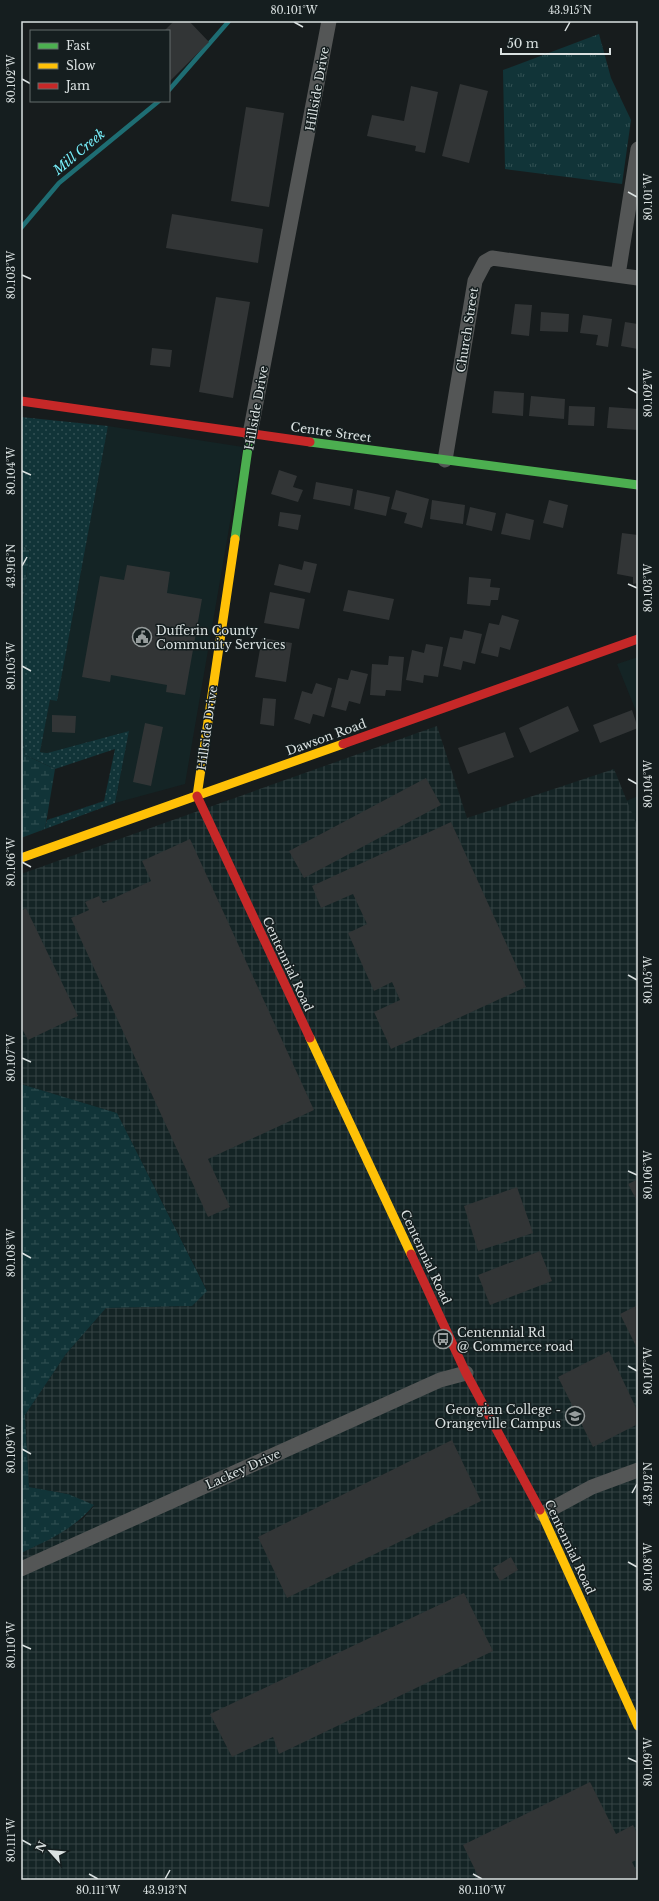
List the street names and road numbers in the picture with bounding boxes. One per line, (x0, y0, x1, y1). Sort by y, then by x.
street label: Hillside Drive (302, 46, 332, 132)
street label: Church Street (453, 286, 481, 374)
street label: Hillside Drive (241, 365, 271, 451)
street label: Centre Street (290, 419, 373, 445)
street label: Hillside Drive (194, 685, 220, 771)
street label: Dawson Road (284, 716, 368, 758)
street label: Centennial Road (259, 914, 317, 1014)
street label: Centennial Road (397, 1207, 455, 1307)
street label: Lackey Drive (203, 1446, 283, 1492)
street label: Centennial Road (541, 1497, 599, 1597)

